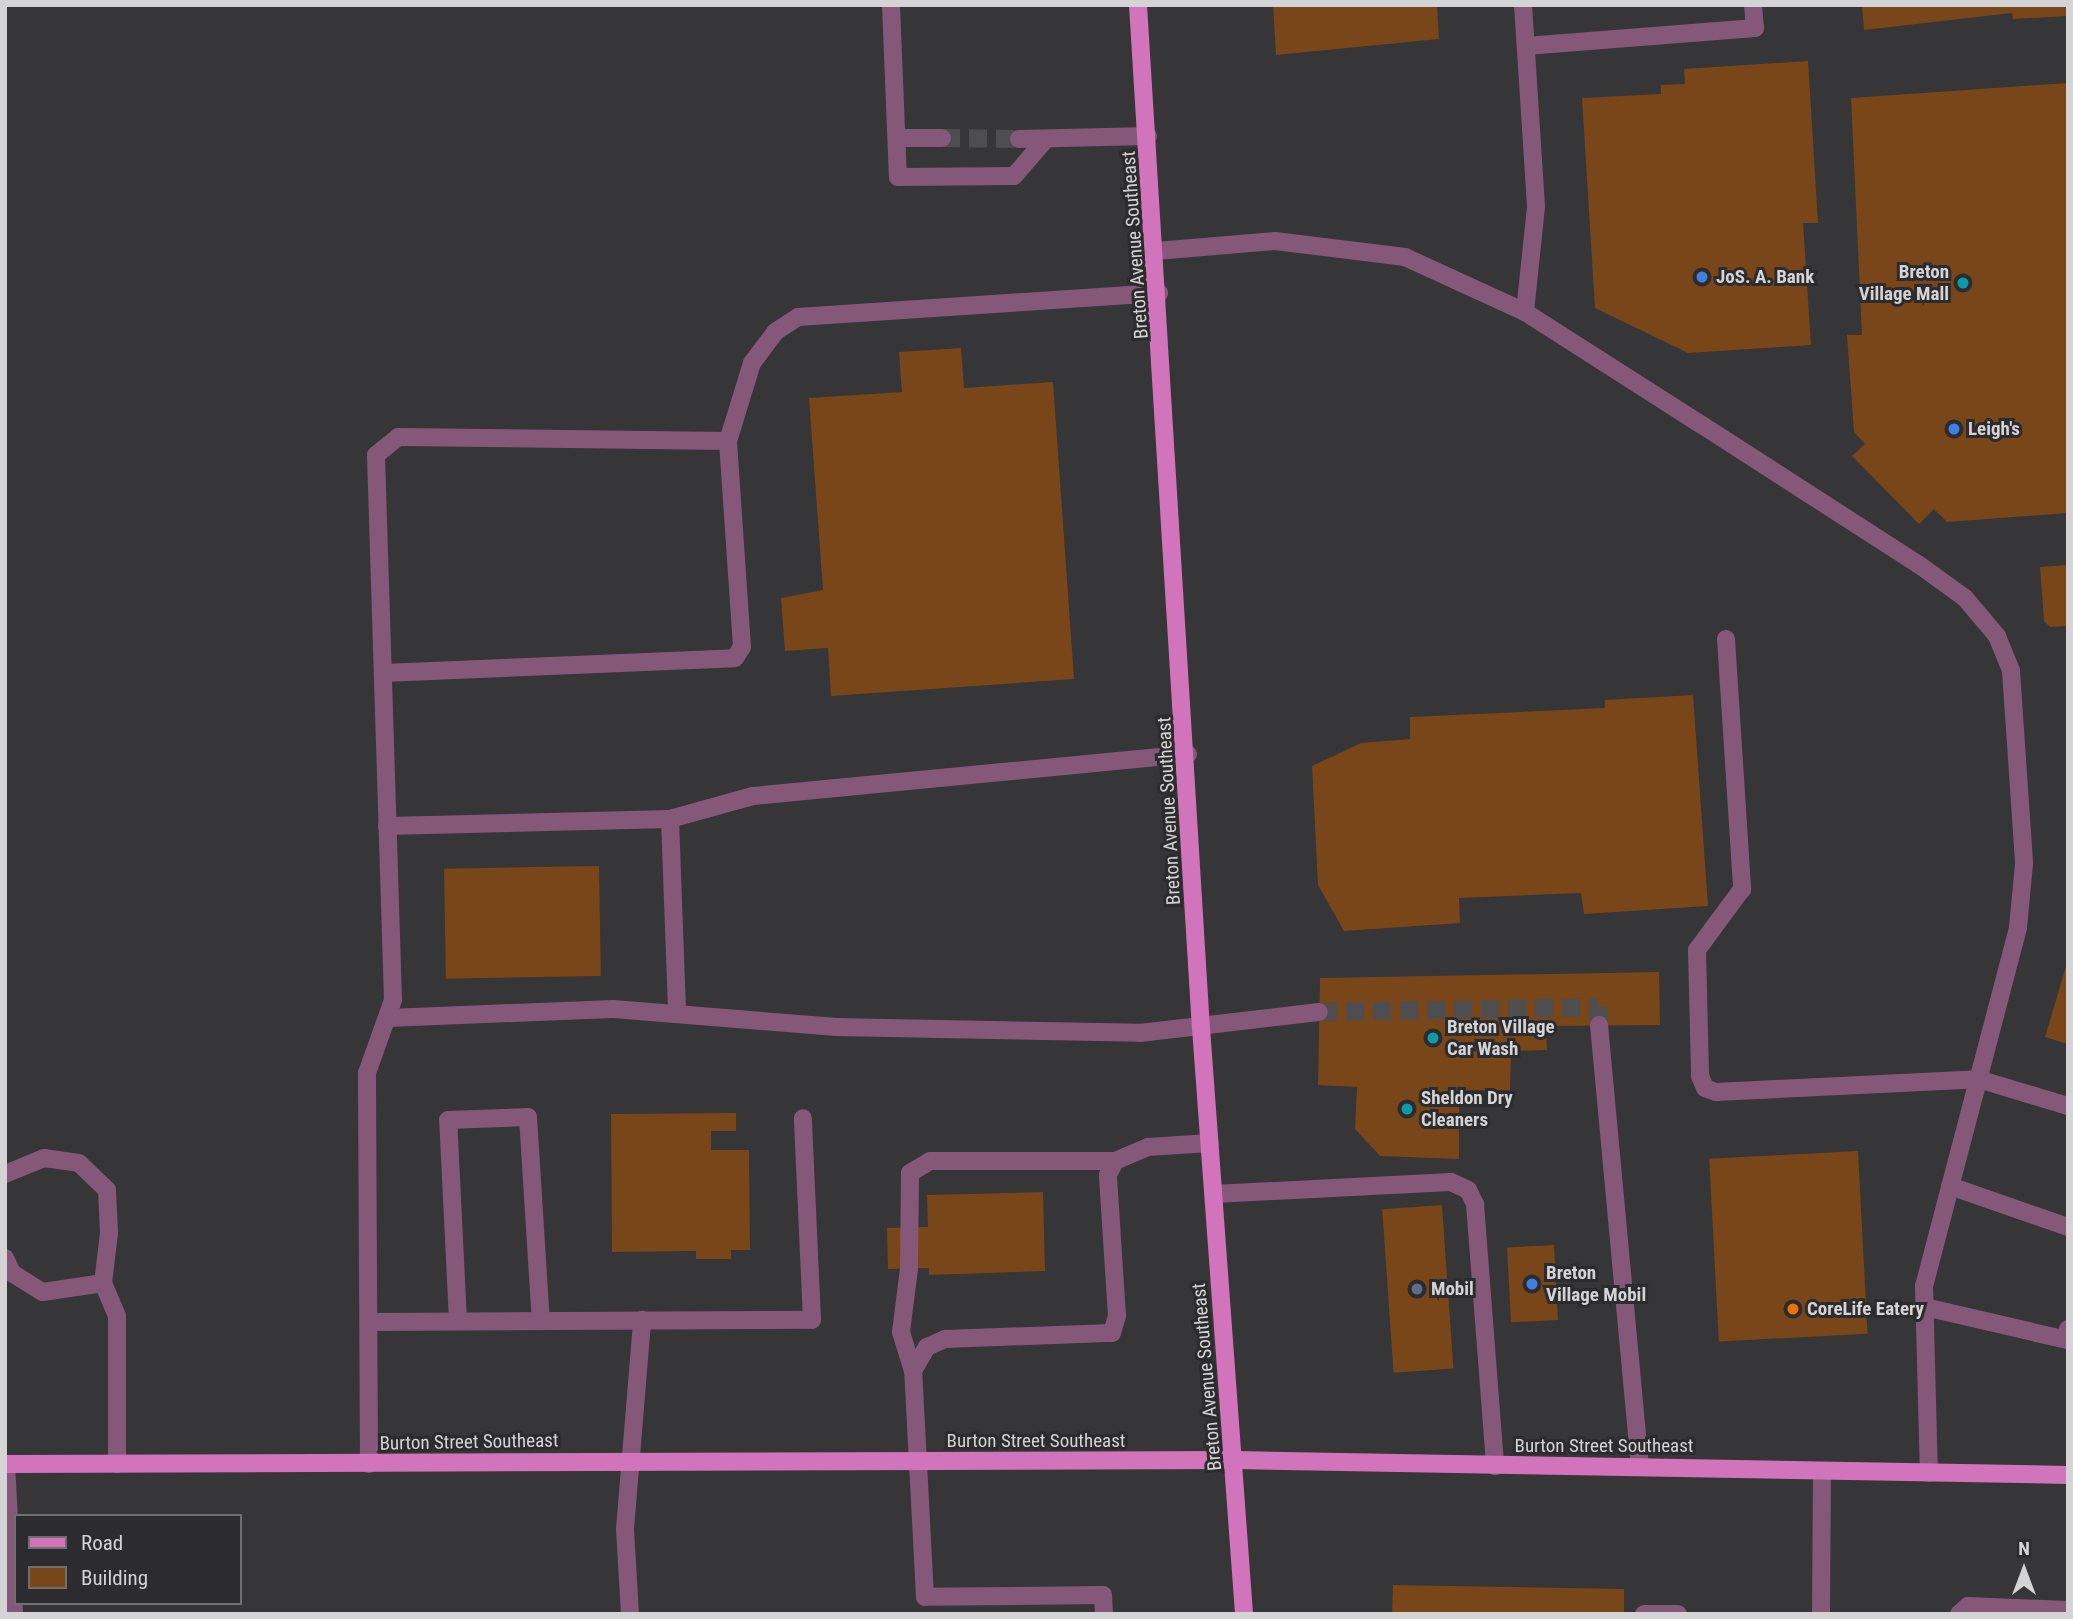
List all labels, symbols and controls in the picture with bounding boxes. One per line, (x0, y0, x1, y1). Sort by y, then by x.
street label: Breton Avenue Southeast (1117, 150, 1153, 340)
place label: Breton Village Mall (1859, 261, 1949, 305)
place label: JoS. A. Bank (1716, 266, 1814, 288)
marker: JoS. A. Bank (1694, 269, 1710, 285)
marker: Breton Village Mall (1955, 275, 1971, 291)
place label: Leigh's (1968, 418, 2020, 440)
marker: Leigh's (1946, 421, 1962, 437)
street label: Breton Avenue Southeast (1153, 716, 1185, 906)
place label: Breton Village Car Wash (1447, 1016, 1555, 1060)
marker: Breton Village Car Wash (1425, 1030, 1441, 1046)
place label: Sheldon Dry Cleaners (1421, 1087, 1513, 1131)
marker: Sheldon Dry Cleaners (1399, 1101, 1415, 1117)
place label: Breton Village Mobil (1546, 1262, 1646, 1306)
marker: Breton Village Mobil (1524, 1276, 1540, 1292)
place label: Mobil (1431, 1278, 1474, 1300)
marker: Mobil (1409, 1281, 1425, 1297)
street label: Breton Avenue Southeast (1187, 1282, 1227, 1472)
place label: CoreLife Eatery (1807, 1298, 1924, 1320)
marker: CoreLife Eatery (1785, 1301, 1801, 1317)
street label: Burton Street Southeast (379, 1429, 559, 1455)
street label: Burton Street Southeast (947, 1430, 1125, 1452)
street label: Burton Street Southeast (1515, 1435, 1693, 1457)
legend (14, 1514, 242, 1605)
text: Road (81, 1531, 123, 1555)
north arrow (1989, 1535, 2059, 1605)
text: N (2018, 1537, 2030, 1560)
text: Building (81, 1566, 148, 1590)

